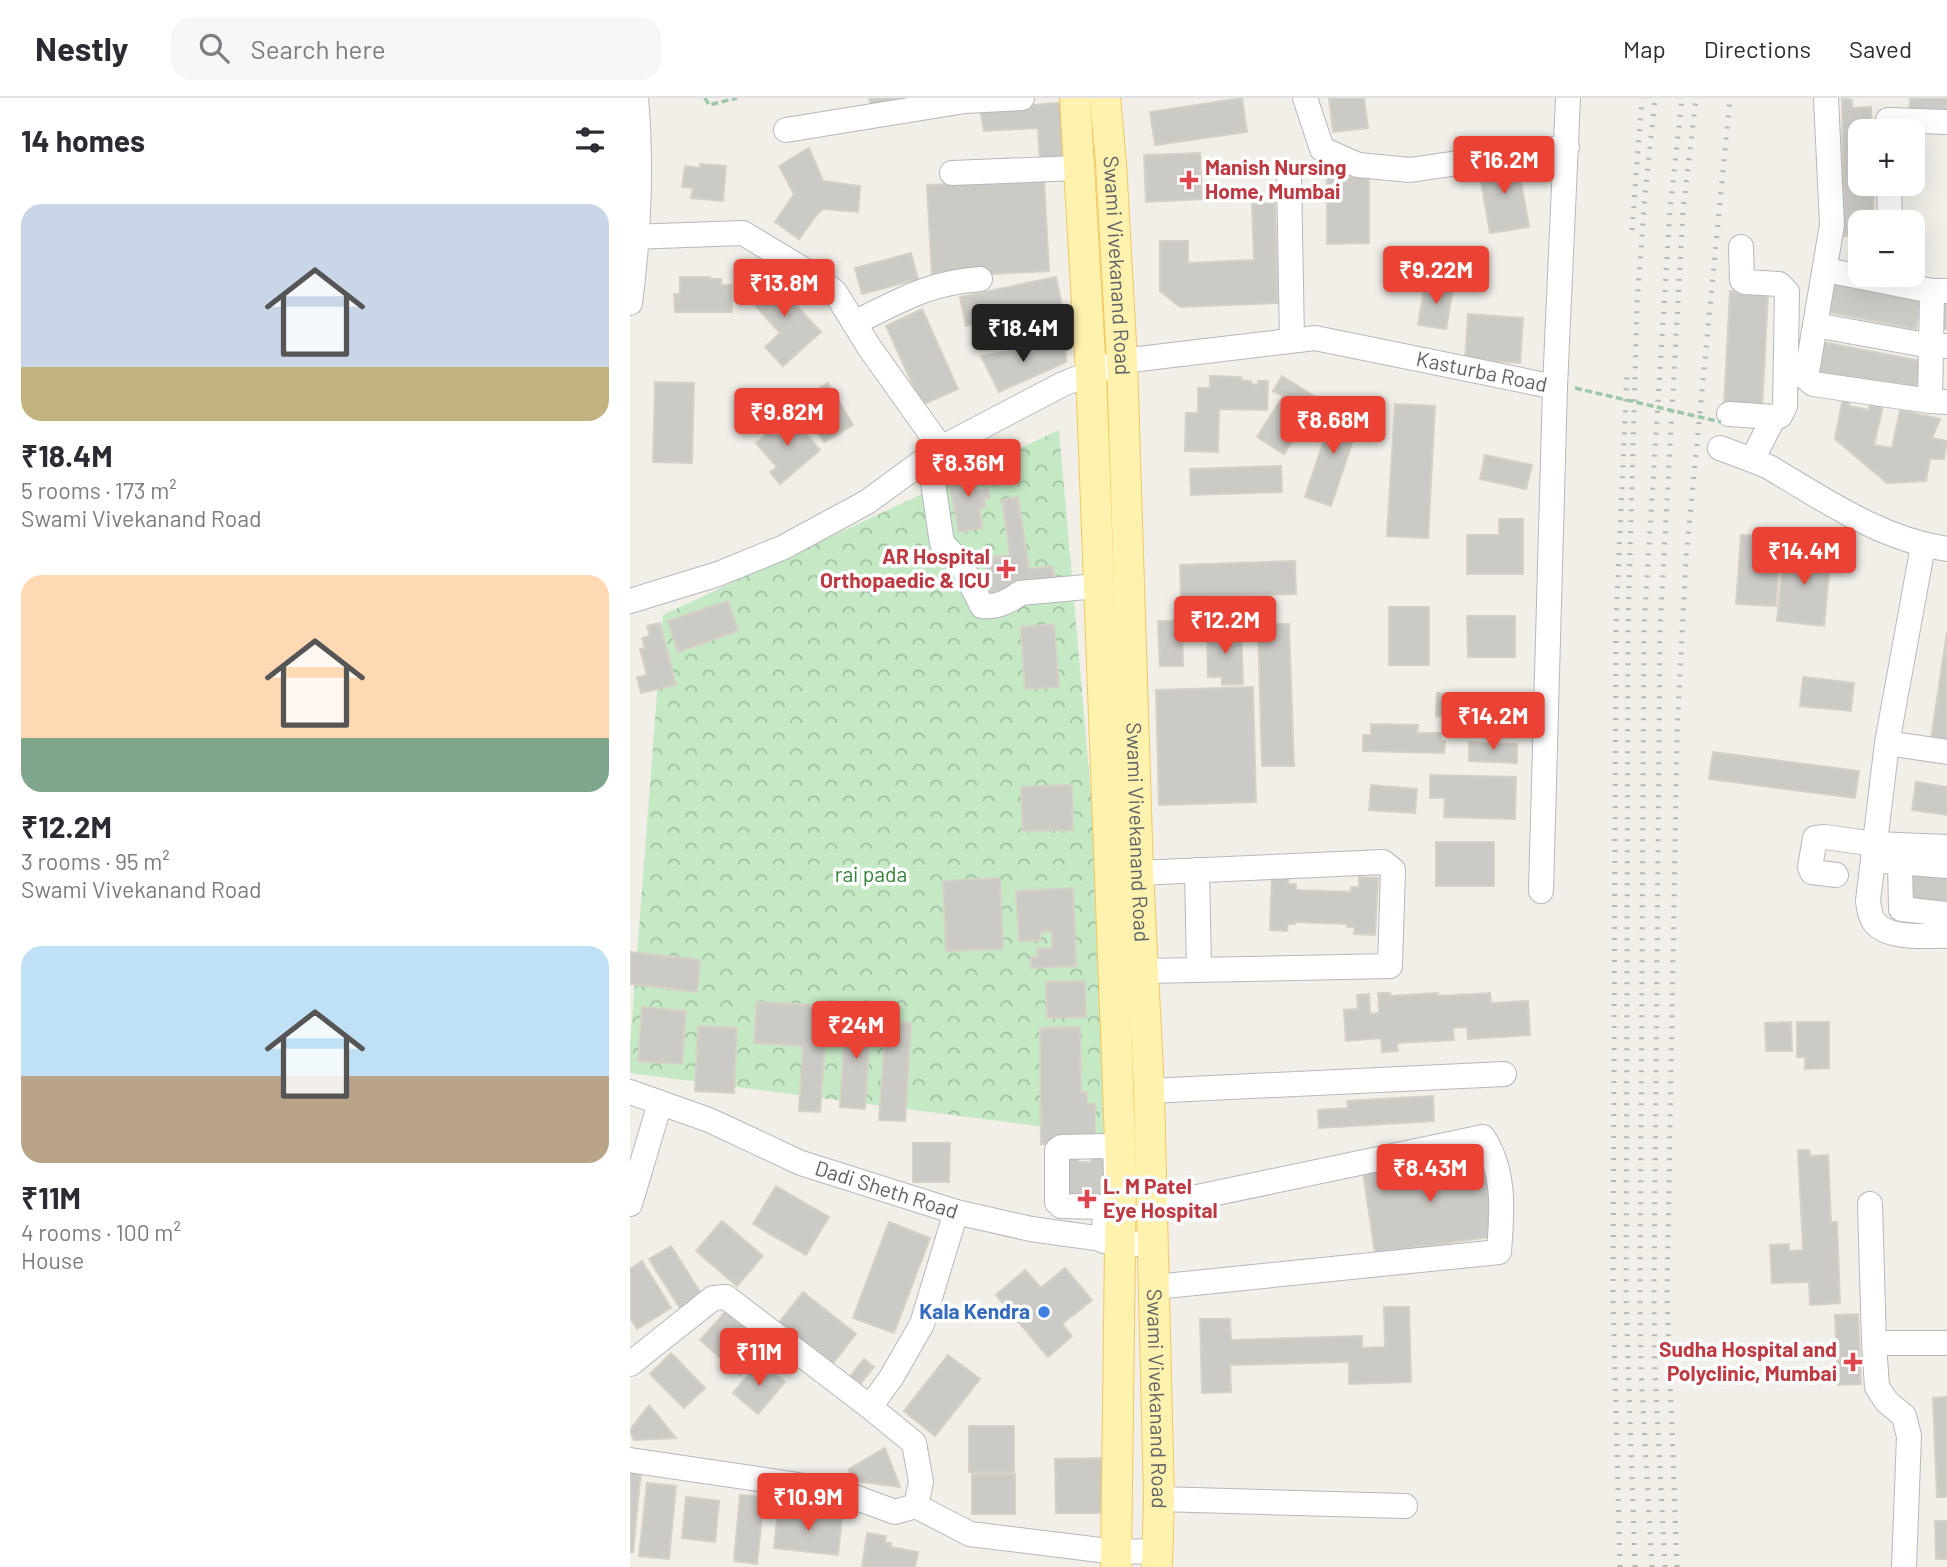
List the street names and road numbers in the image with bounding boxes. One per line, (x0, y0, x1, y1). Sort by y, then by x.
street label: Swami Vivekanand Road (1099, 155, 1136, 376)
street label: Kasturba Road (1414, 345, 1550, 396)
street label: Swami Vivekanand Road (1122, 722, 1155, 943)
street label: Dadi Sheth Road (812, 1154, 962, 1223)
street label: Swami Vivekanand Road (1143, 1289, 1173, 1509)

